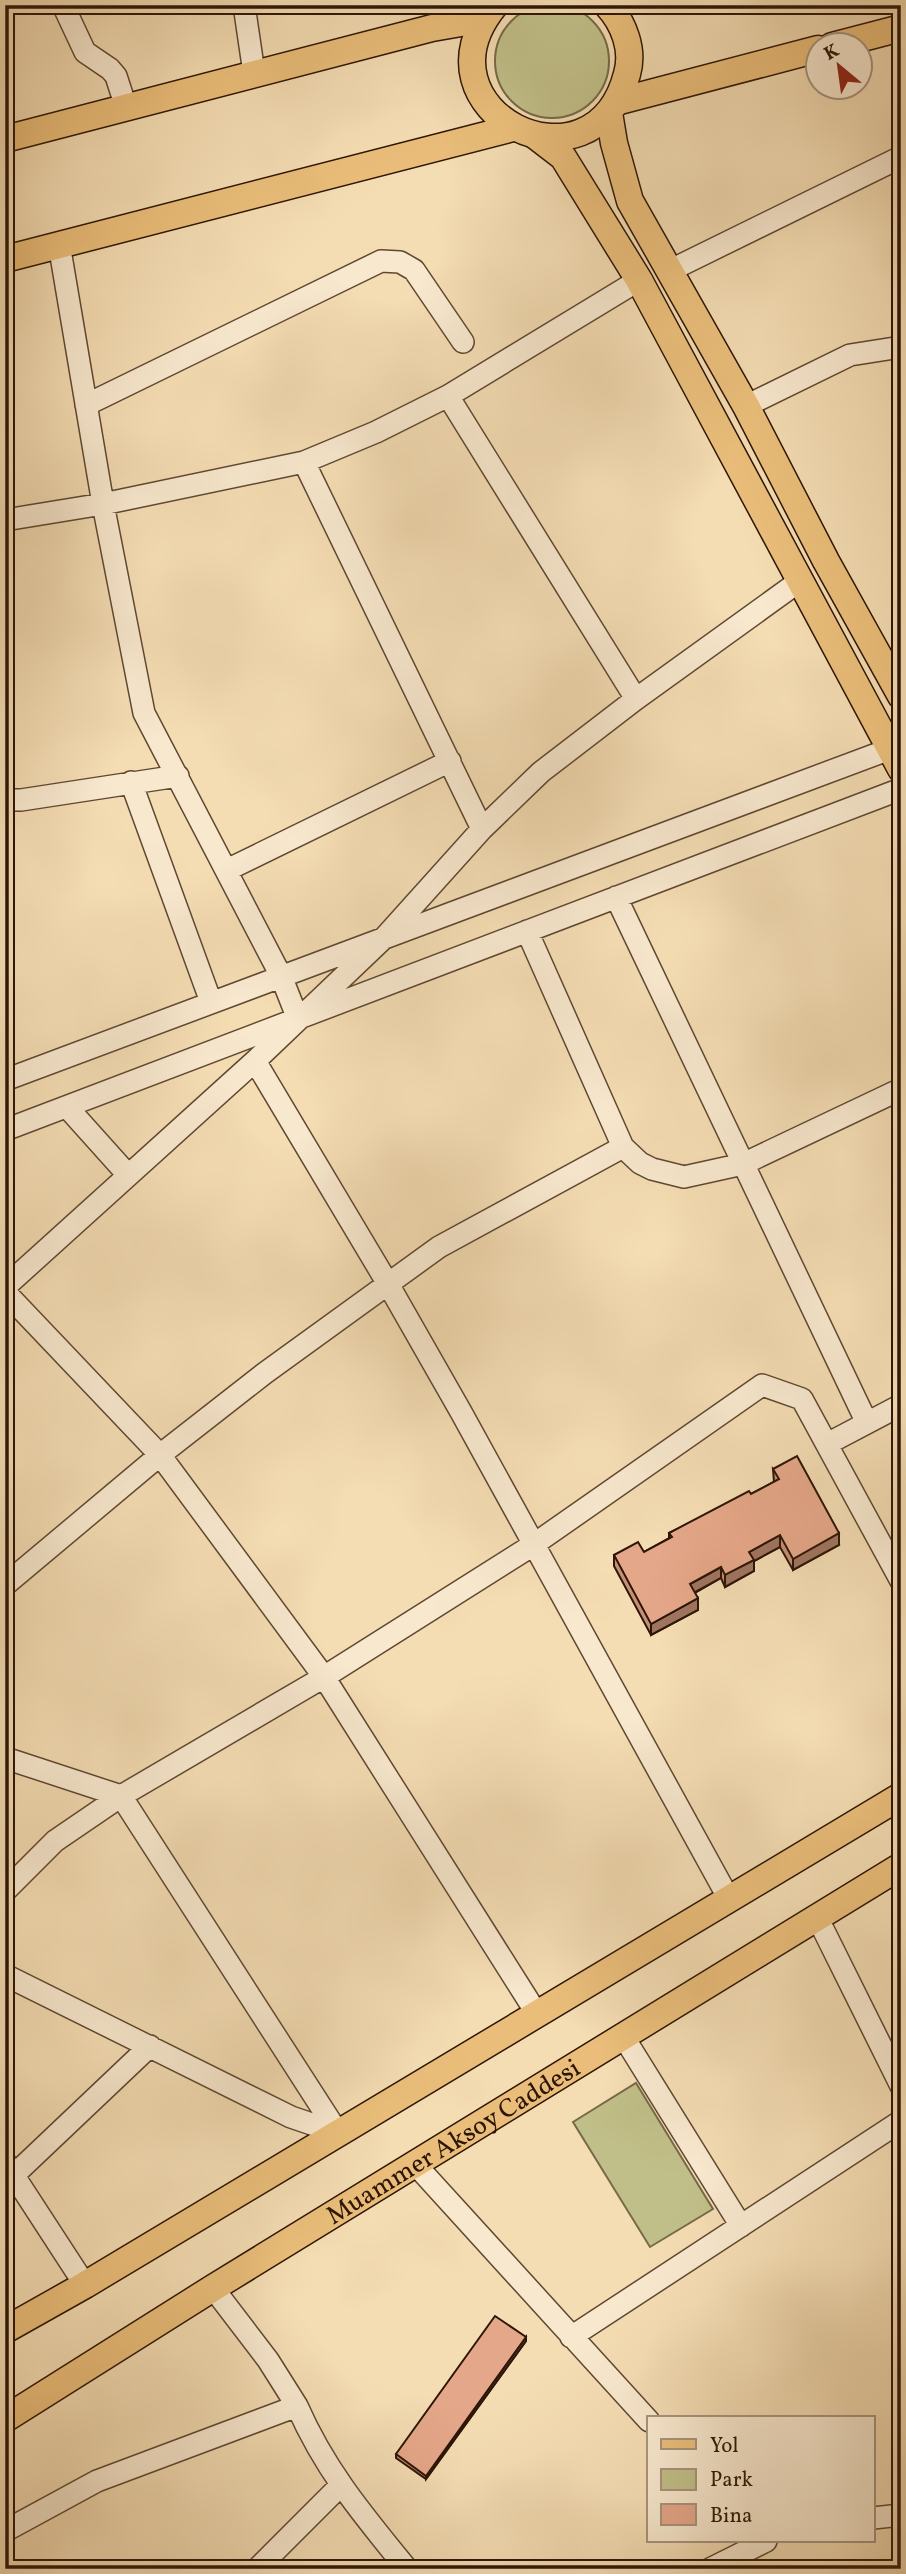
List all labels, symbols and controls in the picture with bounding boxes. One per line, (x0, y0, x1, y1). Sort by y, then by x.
north arrow (804, 32, 874, 102)
text: K (819, 38, 844, 68)
street label: Muammer Aksoy Caddesi (320, 2051, 588, 2234)
legend (647, 2416, 874, 2542)
text: Yol (710, 2432, 739, 2461)
text: Park (710, 2466, 753, 2495)
text: Bina (710, 2502, 752, 2531)

